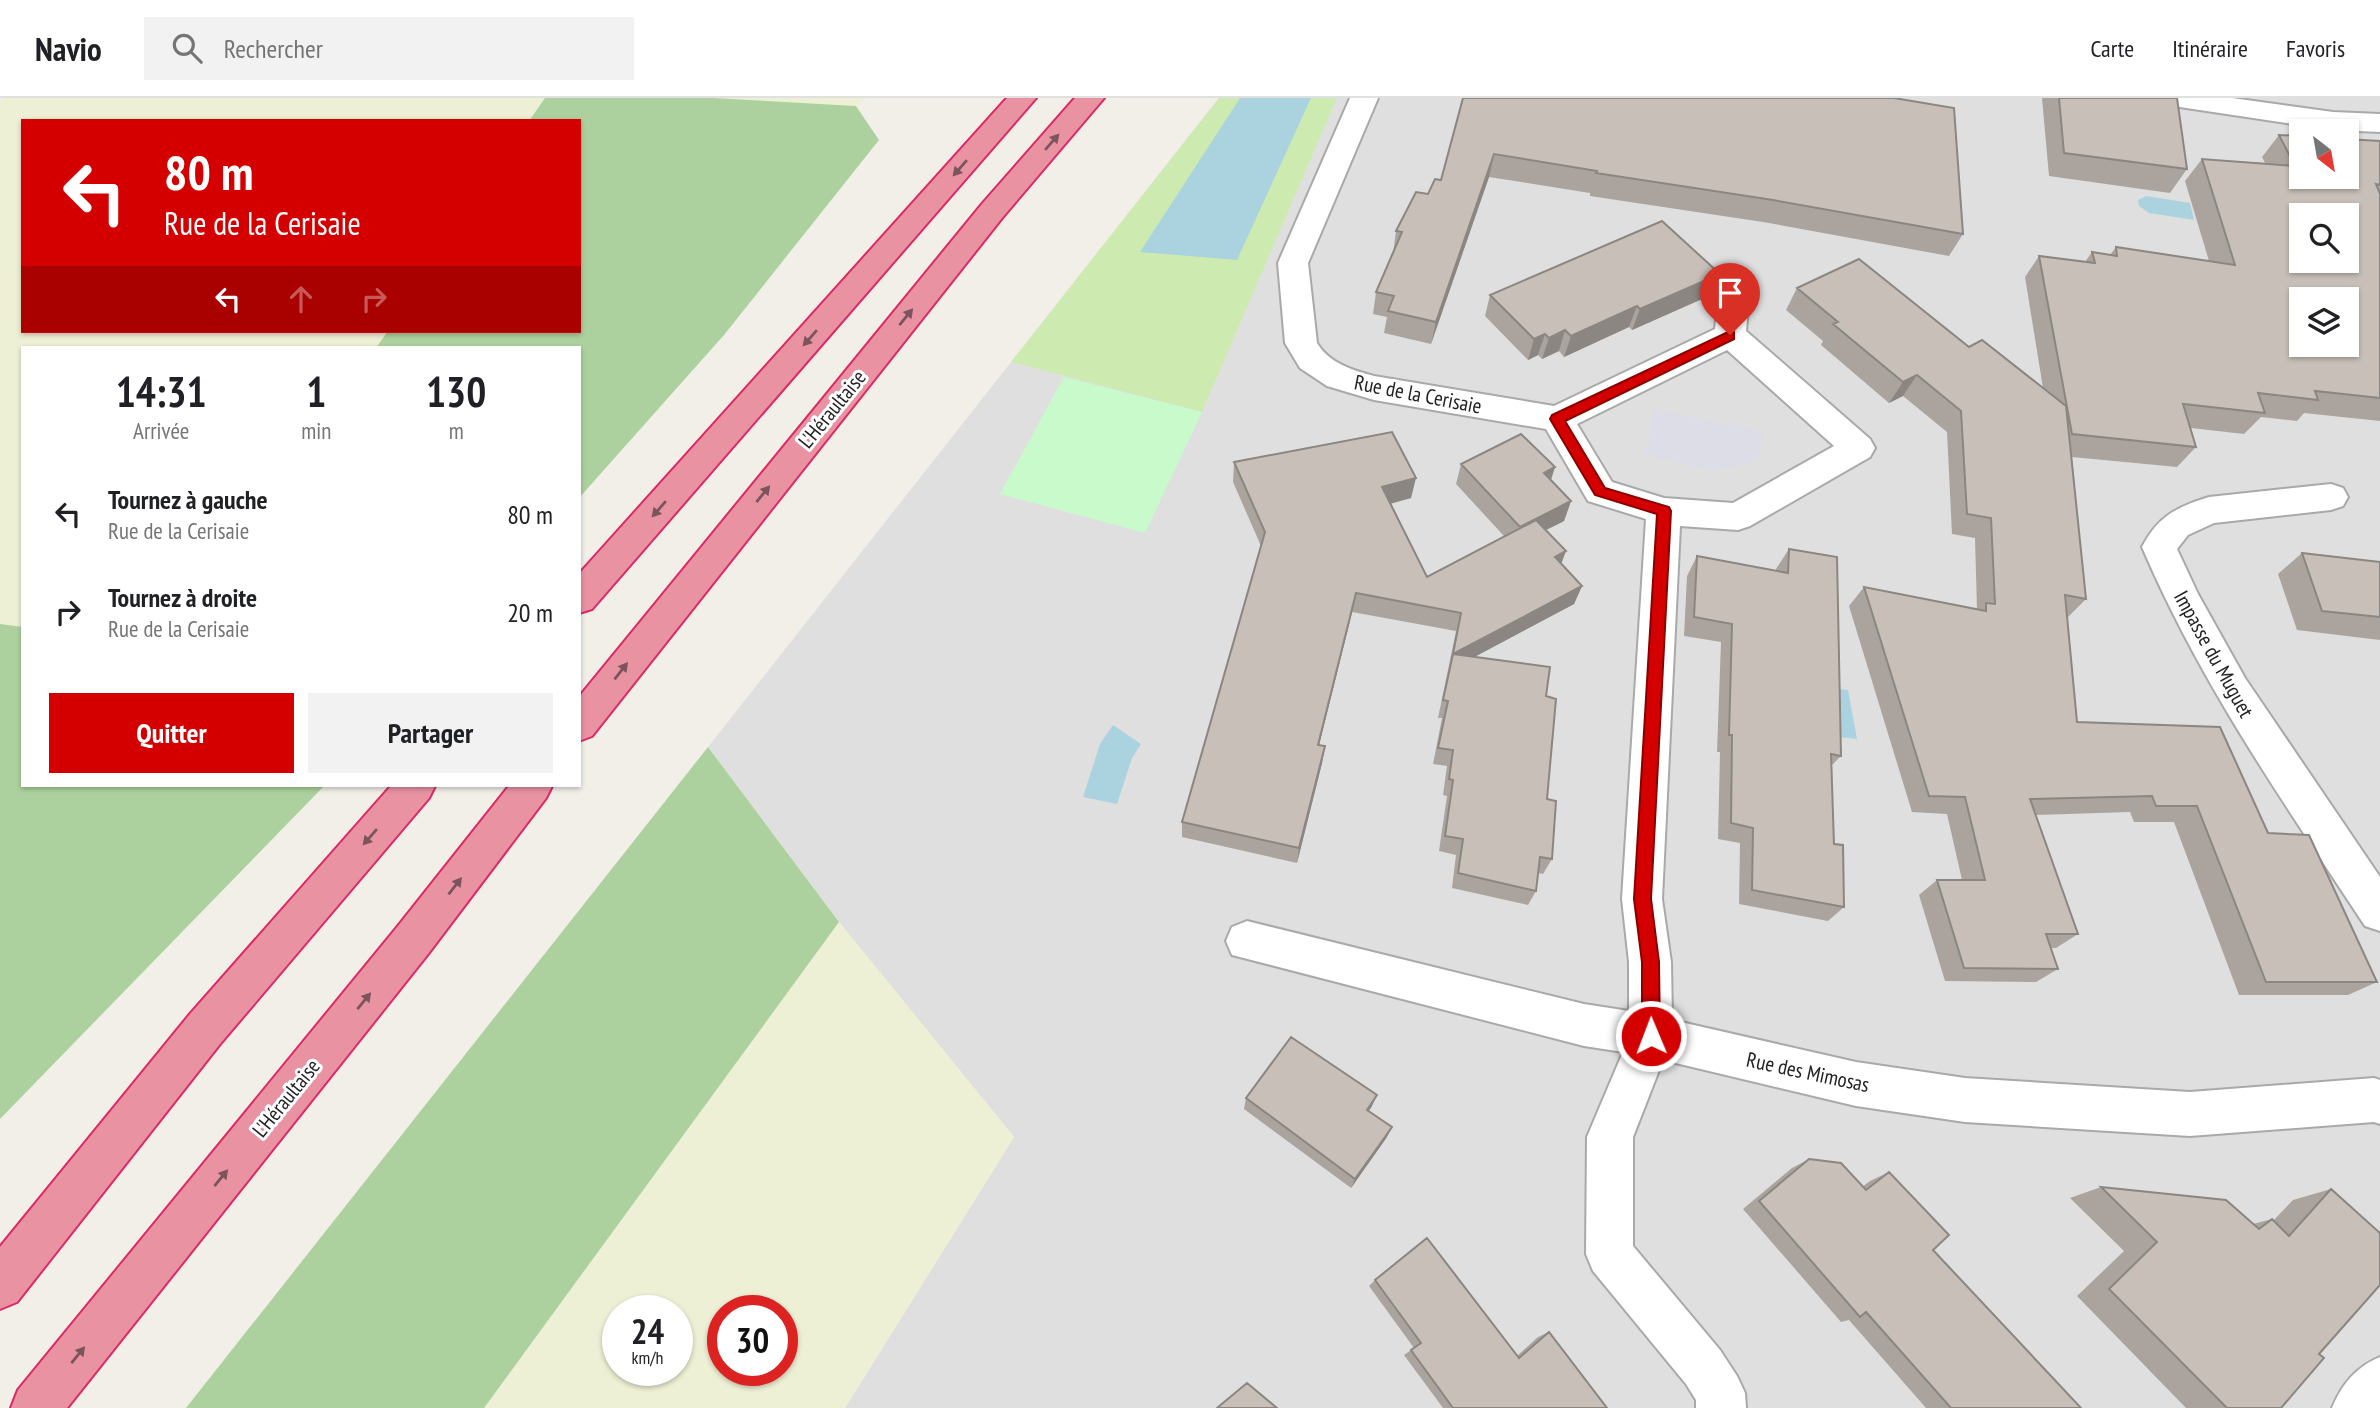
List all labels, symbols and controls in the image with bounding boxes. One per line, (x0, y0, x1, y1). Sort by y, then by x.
search box (144, 17, 634, 80)
text: Navio (35, 27, 102, 70)
icon: search (168, 29, 206, 67)
text: Rechercher (224, 32, 323, 65)
text: Carte (2090, 33, 2134, 64)
text: Itinéraire (2172, 33, 2248, 64)
text: Favoris (2286, 33, 2345, 64)
north arrow (2289, 119, 2359, 189)
map controls (2289, 119, 2359, 357)
one-way arrow (1044, 133, 1060, 151)
text: 80 m (164, 140, 253, 204)
icon: left (49, 147, 140, 238)
one-way arrow (953, 159, 968, 176)
text: Rue de la Cerisaie (164, 202, 361, 244)
button: search (2289, 203, 2359, 273)
pin (1700, 263, 1760, 335)
icon: arrive (1711, 274, 1749, 312)
icon: left (209, 280, 247, 318)
icon: ahead (282, 280, 320, 318)
icon: right (355, 280, 393, 318)
button: layers (2289, 287, 2359, 357)
one-way arrow (899, 308, 914, 326)
one-way arrow (802, 329, 818, 347)
text: 14:31 (116, 364, 207, 419)
text: 1 (306, 364, 326, 419)
text: 130 (426, 364, 486, 419)
street label: L'Héraultaise (792, 364, 872, 454)
street label: Rue de la Cerisaie (1352, 368, 1484, 420)
text: Arrivée (133, 416, 189, 445)
text: min (301, 416, 331, 445)
text: m (449, 416, 464, 445)
text: Tournez à gauche (108, 483, 268, 516)
one-way arrow (756, 485, 771, 503)
icon: left (49, 495, 87, 533)
text: 80 m (507, 498, 553, 531)
one-way arrow (651, 500, 667, 518)
text: Rue de la Cerisaie (108, 516, 249, 545)
text: Tournez à droite (108, 581, 257, 614)
street label: Impasse du Muguet (2168, 586, 2260, 722)
icon: right (49, 593, 87, 631)
text: 20 m (507, 596, 553, 629)
text: Rue de la Cerisaie (108, 614, 249, 643)
one-way arrow (613, 662, 627, 680)
button: Quitter (49, 693, 294, 773)
button: Partager (308, 693, 553, 773)
one-way arrow (362, 828, 378, 846)
one-way arrow (447, 877, 461, 895)
one-way arrow (356, 992, 371, 1009)
position arrow (1614, 999, 1688, 1073)
street label: Rue des Mimosas (1744, 1046, 1872, 1098)
street label: L'Héraultaise (246, 1053, 326, 1143)
one-way arrow (214, 1169, 229, 1187)
speed limit sign: 30 (707, 1295, 798, 1386)
text: 24 (631, 1308, 664, 1354)
one-way arrow (71, 1346, 86, 1364)
text: km/h (632, 1346, 663, 1369)

